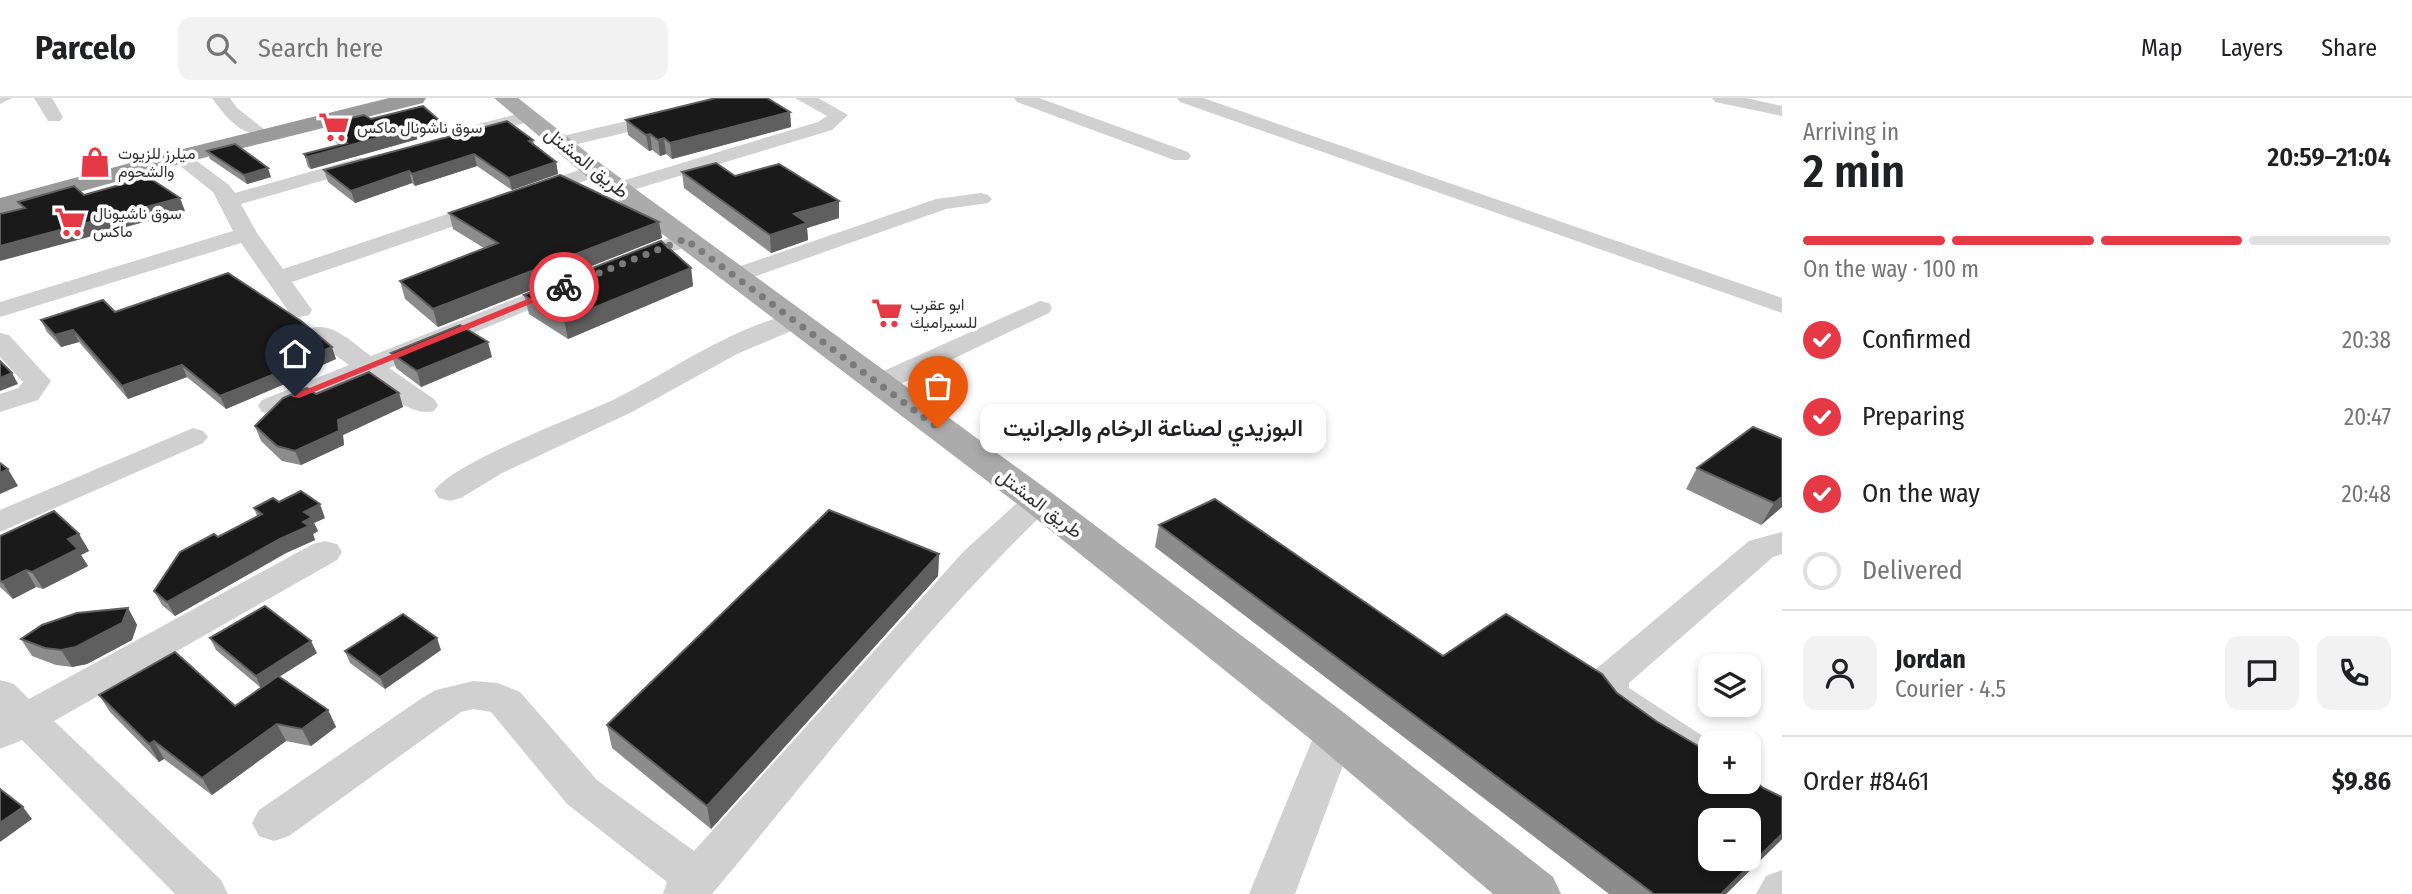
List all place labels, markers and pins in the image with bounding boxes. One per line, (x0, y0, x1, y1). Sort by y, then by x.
supermarket icon: سوق ناشونال ماكس (317, 110, 351, 144)
place label: سوق ناشونال ماكس (357, 118, 482, 138)
place label: ميلرز للزيوت والشحوم (118, 144, 195, 182)
shop icon: ميلرز للزيوت والشحوم (78, 145, 112, 179)
place label: سوق ناشيونال ماكس (93, 204, 182, 242)
supermarket icon: سوق ناشيونال ماكس (53, 205, 87, 239)
place label: ابو عقرب للسيراميك (910, 295, 977, 333)
supermarket icon: ابو عقرب للسيراميك (870, 296, 904, 330)
pin (265, 324, 325, 396)
pin (908, 356, 968, 428)
callout: البوزيدي لصناعة الرخام والجرانيت (980, 404, 1326, 452)

